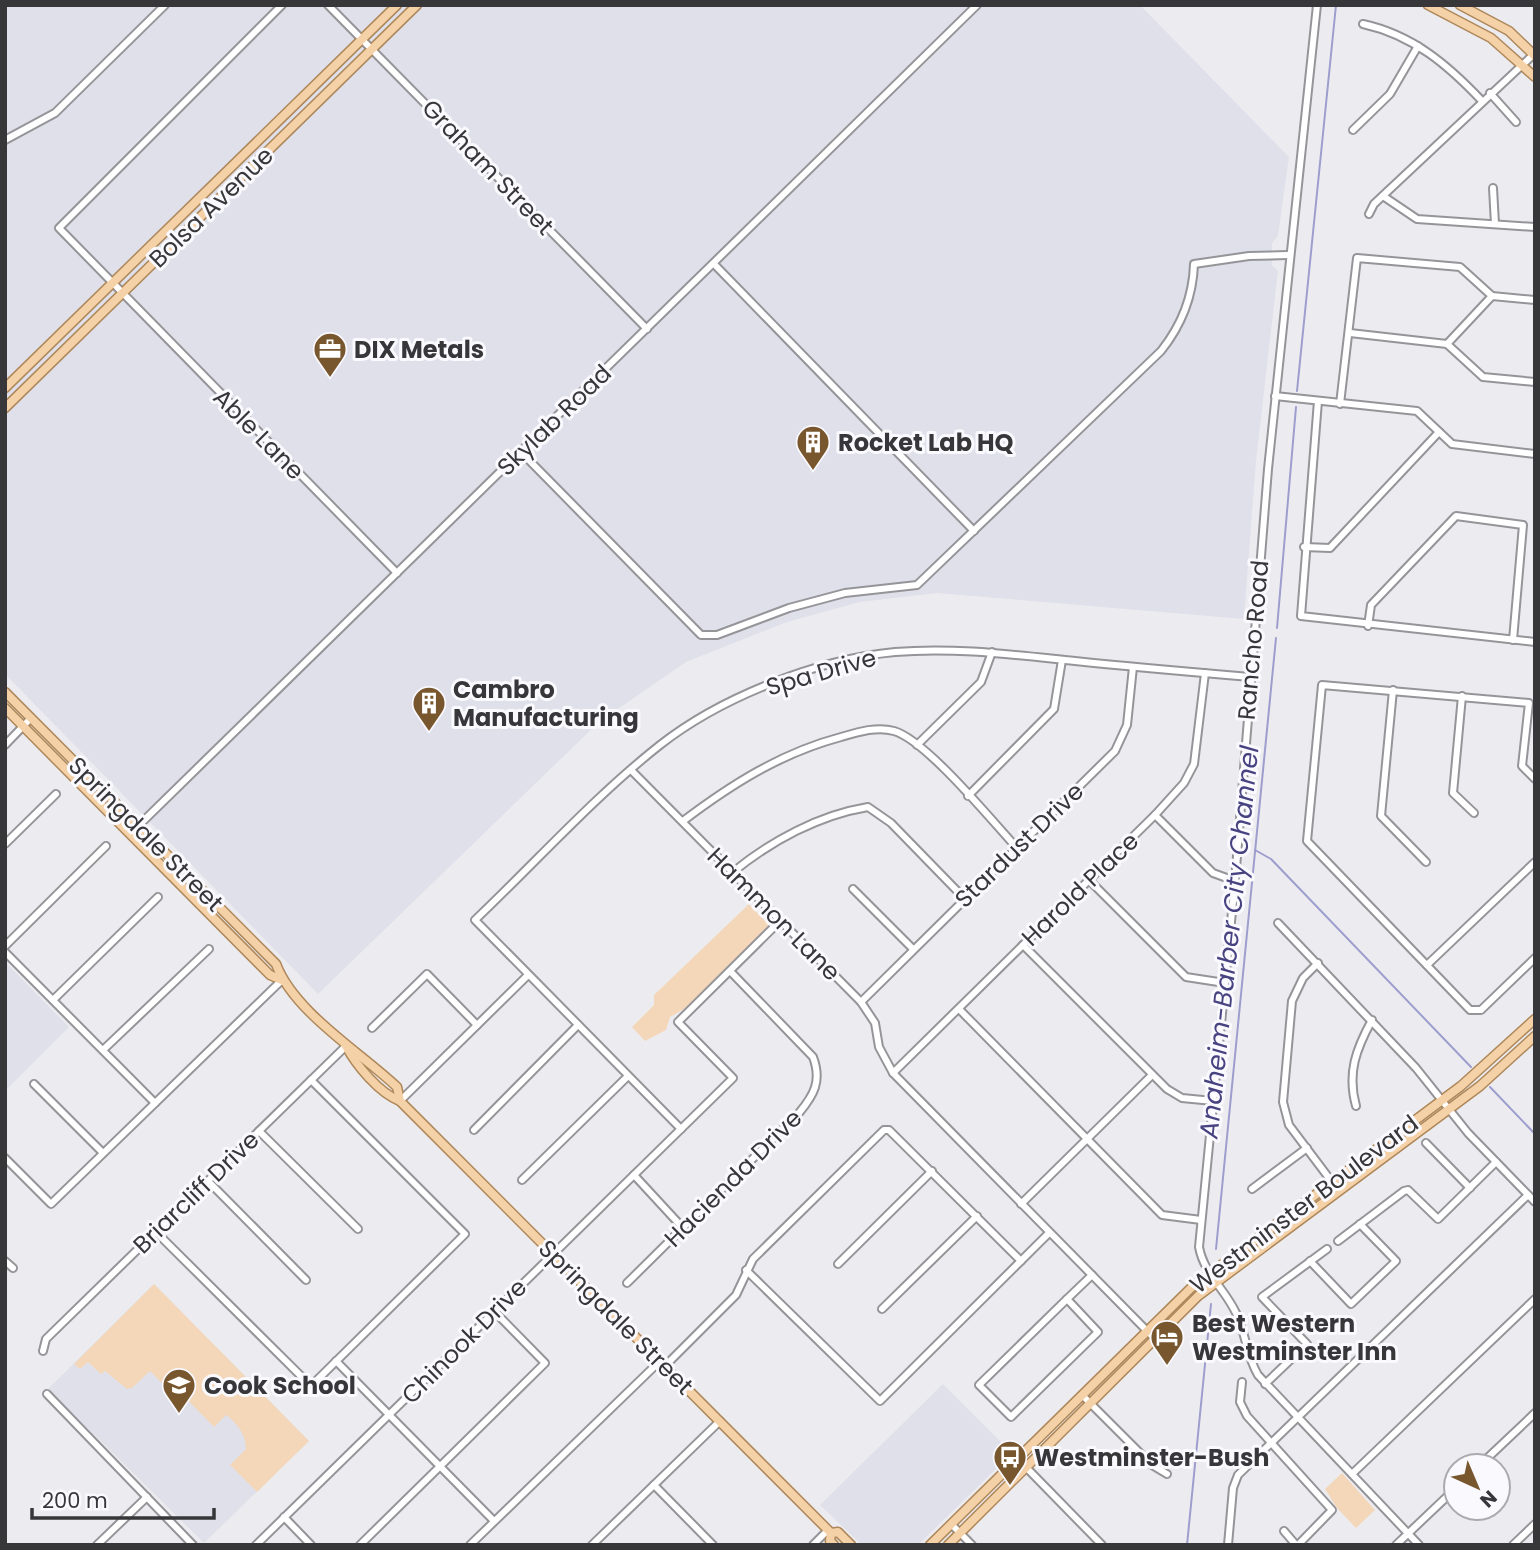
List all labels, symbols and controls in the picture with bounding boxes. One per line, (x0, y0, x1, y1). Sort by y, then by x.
street label: Graham Street (415, 92, 561, 242)
street label: Bolsa Avenue (142, 139, 280, 275)
office icon: DIX Metals (311, 330, 349, 379)
place label: DIX Metals (354, 333, 484, 366)
street label: Skylab Road (490, 357, 618, 483)
street label: Able Lane (206, 381, 312, 487)
building icon: Rocket Lab HQ (794, 423, 832, 472)
place label: Rocket Lab HQ (838, 426, 1014, 459)
street label: Rancho Road (1230, 559, 1276, 721)
street label: Spa Drive (762, 641, 880, 703)
place label: Cambro Manufacturing (453, 673, 639, 734)
building icon: Cambro Manufacturing (410, 684, 448, 733)
water label: Anaheim-Barber City Channel (1190, 743, 1268, 1141)
street label: Springdale Street (61, 749, 231, 919)
street label: Stardust Drive (947, 775, 1091, 915)
street label: Harold Place (1014, 825, 1146, 953)
street label: Hammon Lane (700, 840, 848, 988)
street label: Hacienda Drive (657, 1102, 809, 1254)
street label: Westminster Boulevard (1183, 1107, 1425, 1301)
street label: Briarcliff Drive (126, 1123, 266, 1261)
street label: Springdale Street (531, 1232, 701, 1402)
street label: Chinook Drive (394, 1271, 534, 1411)
place label: Best Western Westminster Inn (1192, 1307, 1397, 1368)
hotel icon: Best Western Westminster Inn (1148, 1318, 1186, 1367)
school or university icon: Cook School (160, 1366, 198, 1415)
place label: Cook School (204, 1369, 356, 1402)
bus stop icon: Westminster-Bush (991, 1438, 1029, 1487)
place label: Westminster-Bush (1034, 1441, 1270, 1474)
north arrow (1442, 1452, 1512, 1522)
scale bar (32, 1476, 214, 1520)
text: N (1474, 1484, 1503, 1514)
text: 200 m (42, 1486, 108, 1515)

